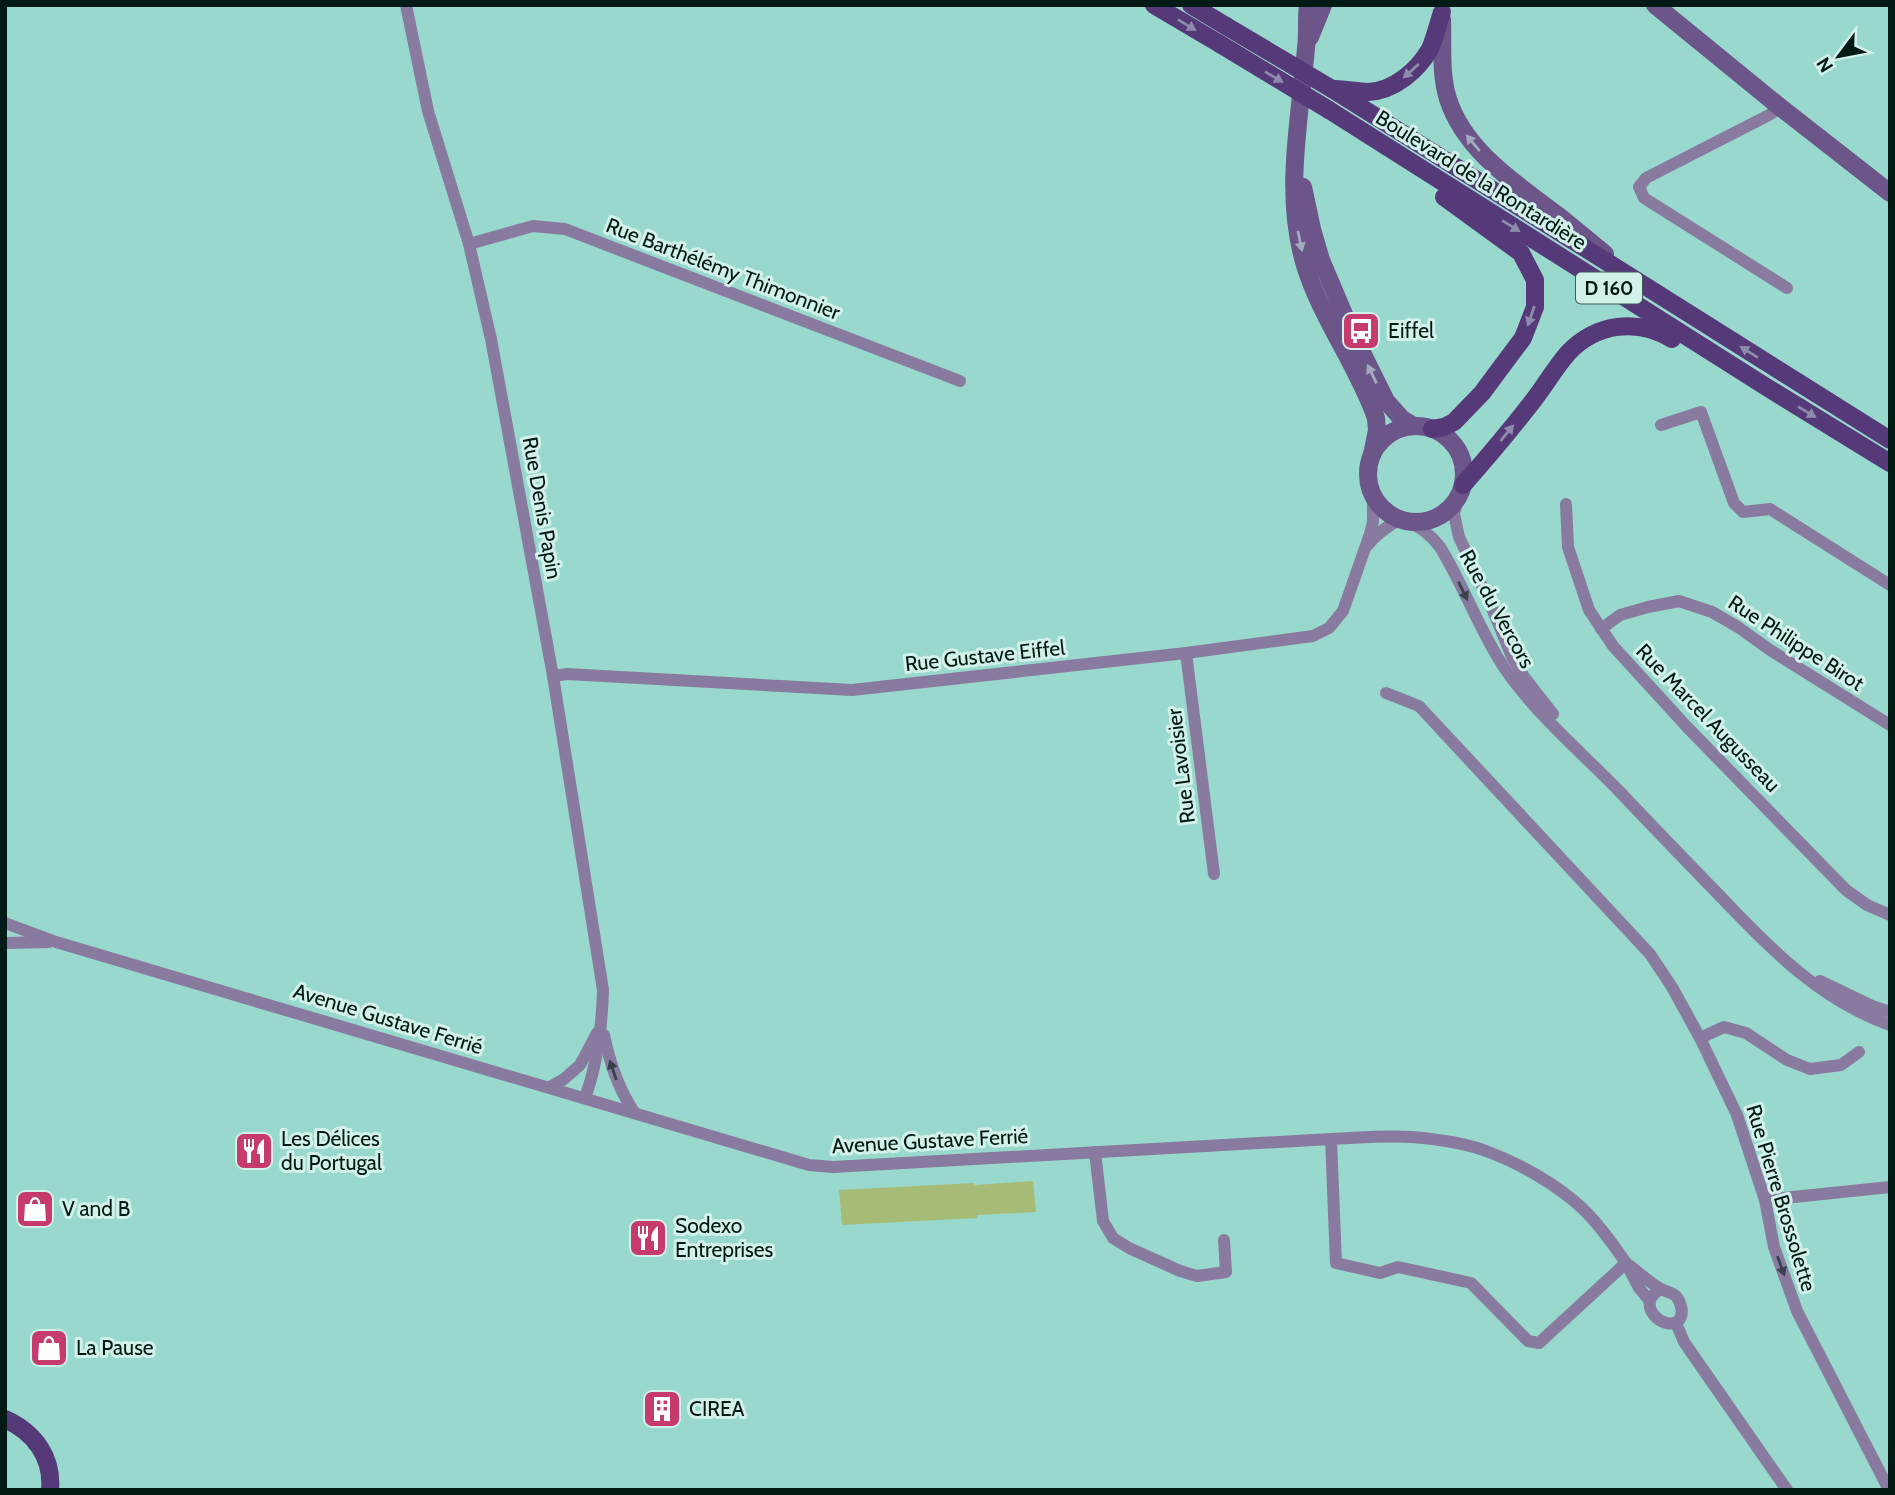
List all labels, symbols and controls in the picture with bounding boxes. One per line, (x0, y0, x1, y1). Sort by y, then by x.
one-way arrow (1177, 19, 1196, 31)
north arrow (1804, 21, 1874, 91)
text: N (1812, 53, 1838, 77)
one-way arrow (1402, 63, 1420, 79)
one-way arrow (1265, 71, 1284, 84)
street label: Boulevard de la Rontardière (1371, 104, 1591, 255)
one-way arrow (1466, 134, 1481, 152)
street label: Rue Barthélémy Thimonnier (603, 212, 844, 325)
one-way arrow (1501, 219, 1520, 232)
one-way arrow (1294, 230, 1305, 252)
road number: D 160 (1576, 272, 1642, 304)
one-way arrow (1525, 306, 1536, 327)
bus stop icon: Eiffel (1340, 310, 1382, 352)
place label: Eiffel (1388, 318, 1434, 343)
one-way arrow (1739, 346, 1759, 359)
one-way arrow (1367, 364, 1378, 384)
one-way arrow (1797, 406, 1816, 419)
one-way arrow (1499, 425, 1514, 442)
street label: Rue Denis Papin (518, 435, 567, 581)
street label: Rue du Vercors (1455, 545, 1540, 672)
one-way arrow (1457, 581, 1468, 601)
street label: Rue Philippe Birot (1724, 589, 1869, 696)
street label: Rue Gustave Eiffel (904, 635, 1066, 676)
street label: Rue Marcel Augusseau (1631, 638, 1786, 797)
street label: Rue Lavoisier (1161, 707, 1200, 825)
street label: Avenue Gustave Ferrié (290, 978, 486, 1059)
one-way arrow (607, 1060, 618, 1081)
street label: Rue Pierre Brossolette (1741, 1101, 1822, 1295)
street label: Avenue Gustave Ferrié (831, 1123, 1029, 1158)
place label: Les Délices du Portugal (281, 1126, 382, 1175)
restaurant icon: Les Délices du Portugal (233, 1130, 275, 1172)
shop icon: V and B (14, 1188, 56, 1230)
place label: V and B (62, 1196, 130, 1221)
place label: Sodexo Entreprises (675, 1213, 773, 1262)
restaurant icon: Sodexo Entreprises (627, 1217, 669, 1259)
one-way arrow (1776, 1256, 1787, 1277)
shop icon: La Pause (28, 1327, 70, 1369)
place label: La Pause (76, 1335, 154, 1360)
building icon: CIREA (641, 1388, 683, 1430)
place label: CIREA (689, 1396, 745, 1421)

